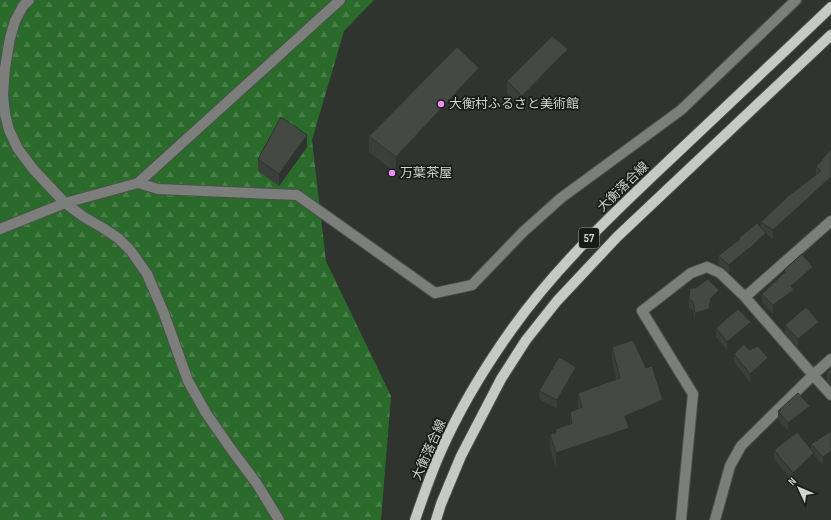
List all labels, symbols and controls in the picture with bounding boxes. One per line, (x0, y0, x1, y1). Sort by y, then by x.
place label: 大衡村ふるさと美術館 (449, 96, 579, 112)
marker: 大衡村ふるさと美術館 (436, 99, 446, 109)
street label: 大衡落合線 (594, 159, 652, 215)
place label: 万葉茶屋 (400, 165, 452, 181)
marker: 万葉茶屋 (387, 168, 397, 178)
road number: 57 (579, 228, 599, 248)
street label: 大衡落合線 (408, 417, 450, 483)
north arrow (779, 468, 819, 508)
text: N (785, 475, 799, 488)

